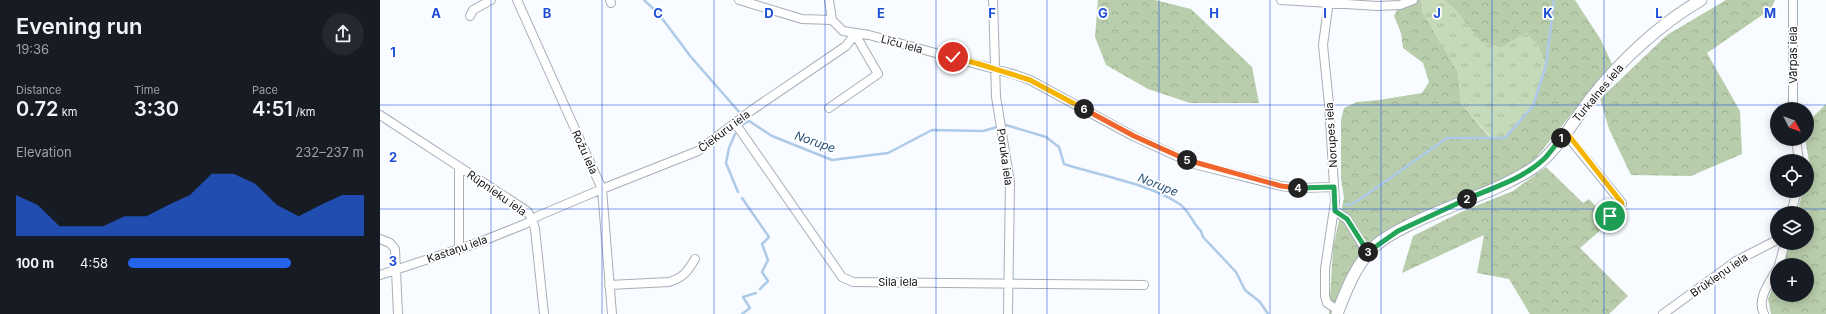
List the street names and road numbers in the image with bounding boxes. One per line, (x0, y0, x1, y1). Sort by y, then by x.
street label: Vārpas iela (1786, 26, 1800, 84)
street label: Līču iela (880, 32, 924, 56)
street label: Turkalnes iela (1570, 61, 1626, 125)
street label: Norupes iela (1322, 102, 1340, 168)
street label: Čiekuru iela (695, 107, 753, 155)
street label: Rožu iela (569, 128, 601, 176)
street label: Poruka iela (994, 128, 1016, 186)
street label: Rūpnieku iela (465, 167, 529, 219)
street label: Kastaņu iela (425, 232, 489, 266)
street label: Brūkleņu iela (1688, 250, 1750, 300)
street label: Sila iela (878, 275, 918, 289)

